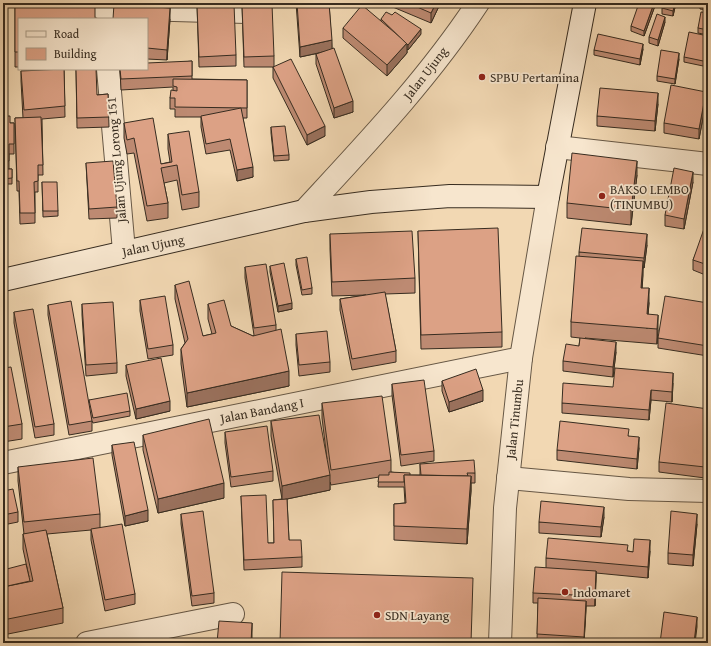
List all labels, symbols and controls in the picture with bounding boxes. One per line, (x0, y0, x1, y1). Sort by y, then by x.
legend (18, 18, 148, 70)
text: Road (54, 25, 80, 42)
street label: Jalan Ujung (397, 42, 453, 106)
text: Building (54, 45, 97, 62)
place label: SPBU Pertamina (490, 68, 580, 87)
marker: SPBU Pertamina (477, 72, 487, 82)
street label: Jalan Ujung Lorong 151 (102, 96, 132, 226)
place label: BAKSO LEMBO (TINUMBU) (610, 180, 689, 214)
marker: BAKSO LEMBO (TINUMBU) (597, 191, 607, 201)
street label: Jalan Ujung (118, 230, 186, 262)
street label: Jalan Tinumbu (501, 378, 528, 462)
street label: Jalan Bandang I (217, 393, 305, 428)
place label: Indomaret (573, 583, 631, 602)
marker: Indomaret (560, 587, 570, 597)
place label: SDN Layang (385, 606, 450, 625)
marker: SDN Layang (372, 610, 382, 620)

